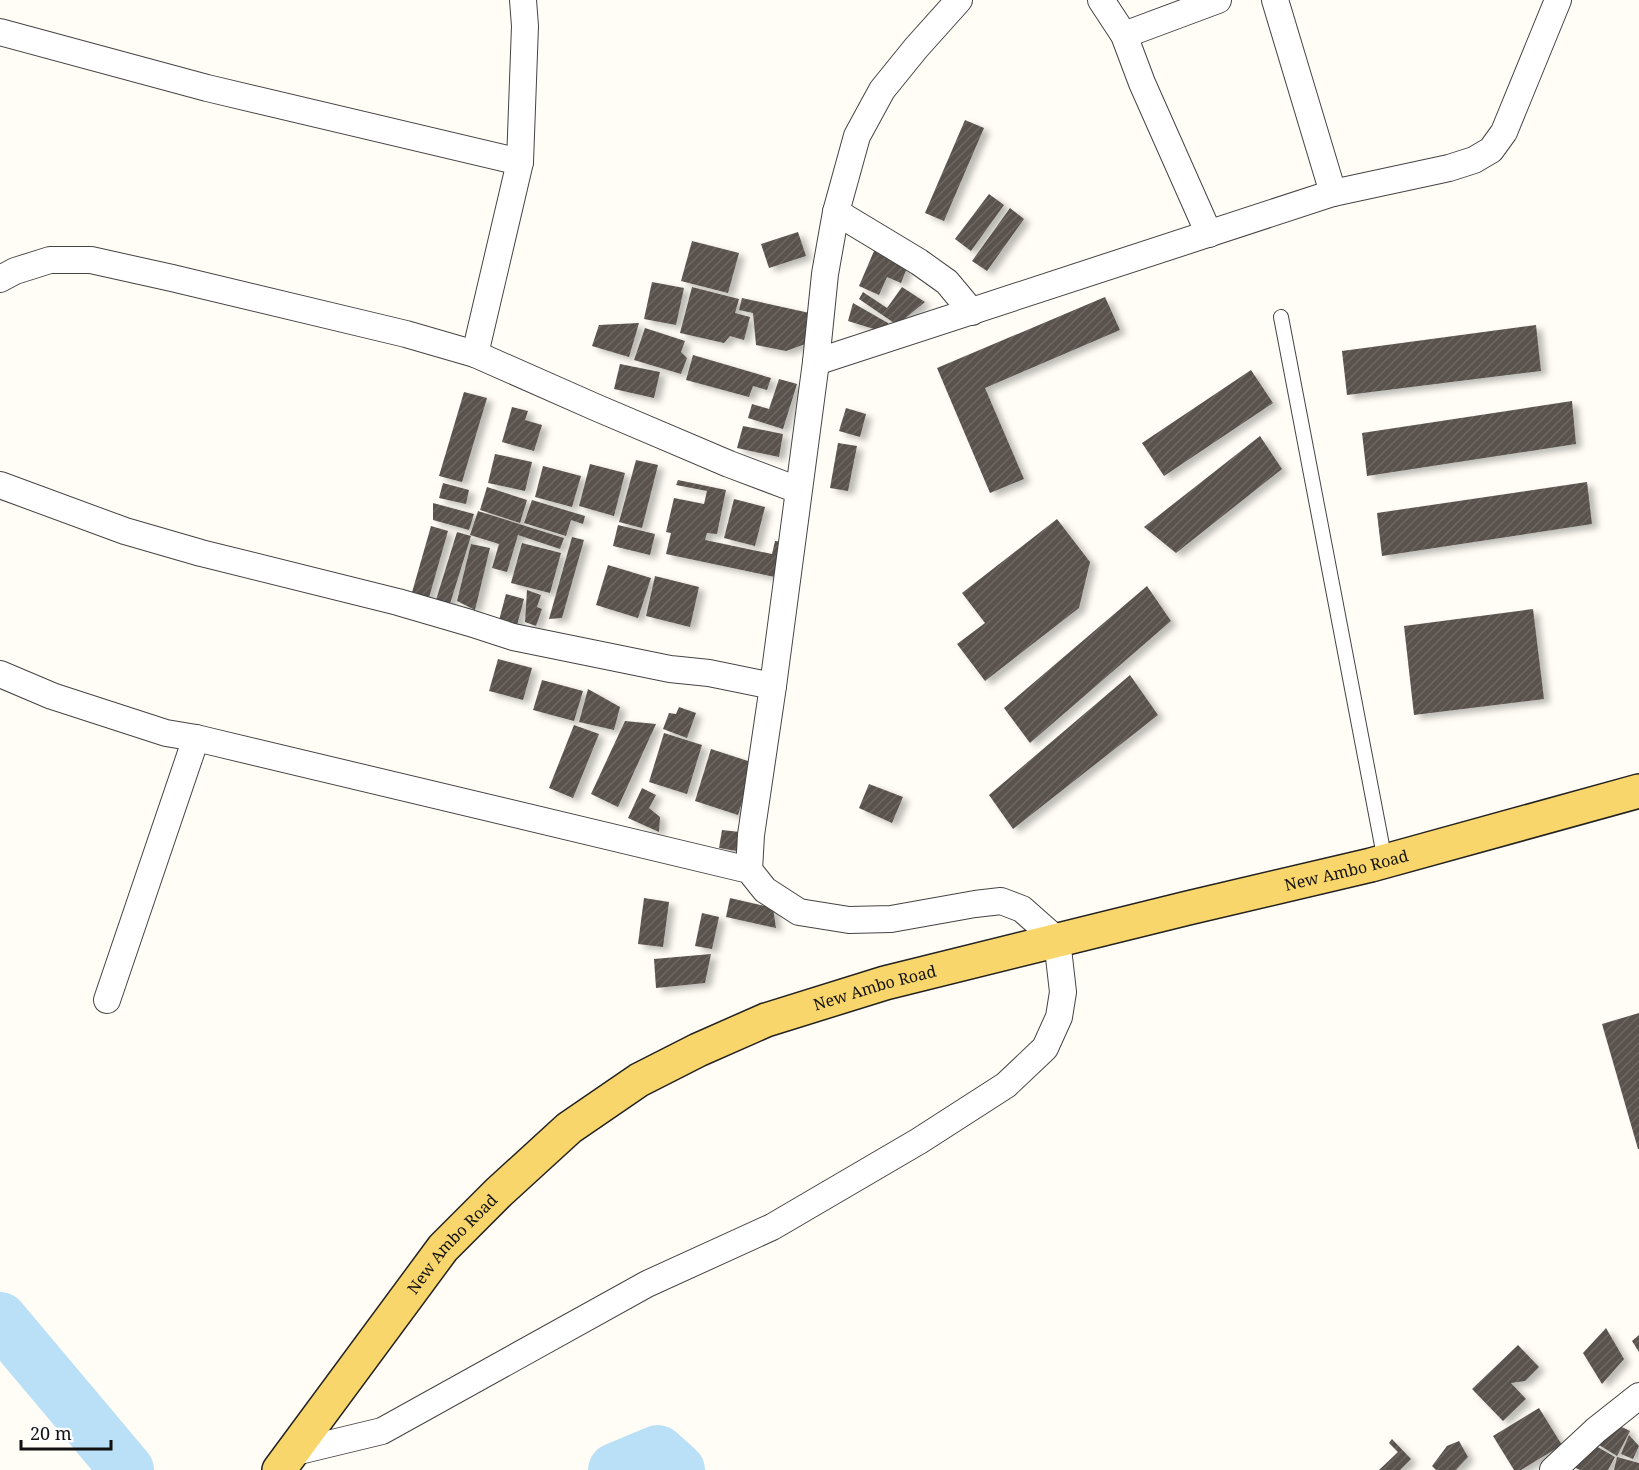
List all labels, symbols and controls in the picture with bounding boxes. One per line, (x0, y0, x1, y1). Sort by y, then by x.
street label: New Ambo Road (1282, 844, 1411, 896)
street label: New Ambo Road (811, 960, 939, 1016)
street label: New Ambo Road (402, 1189, 502, 1298)
scale bar (21, 1413, 111, 1451)
text: 20 m (30, 1421, 72, 1445)

